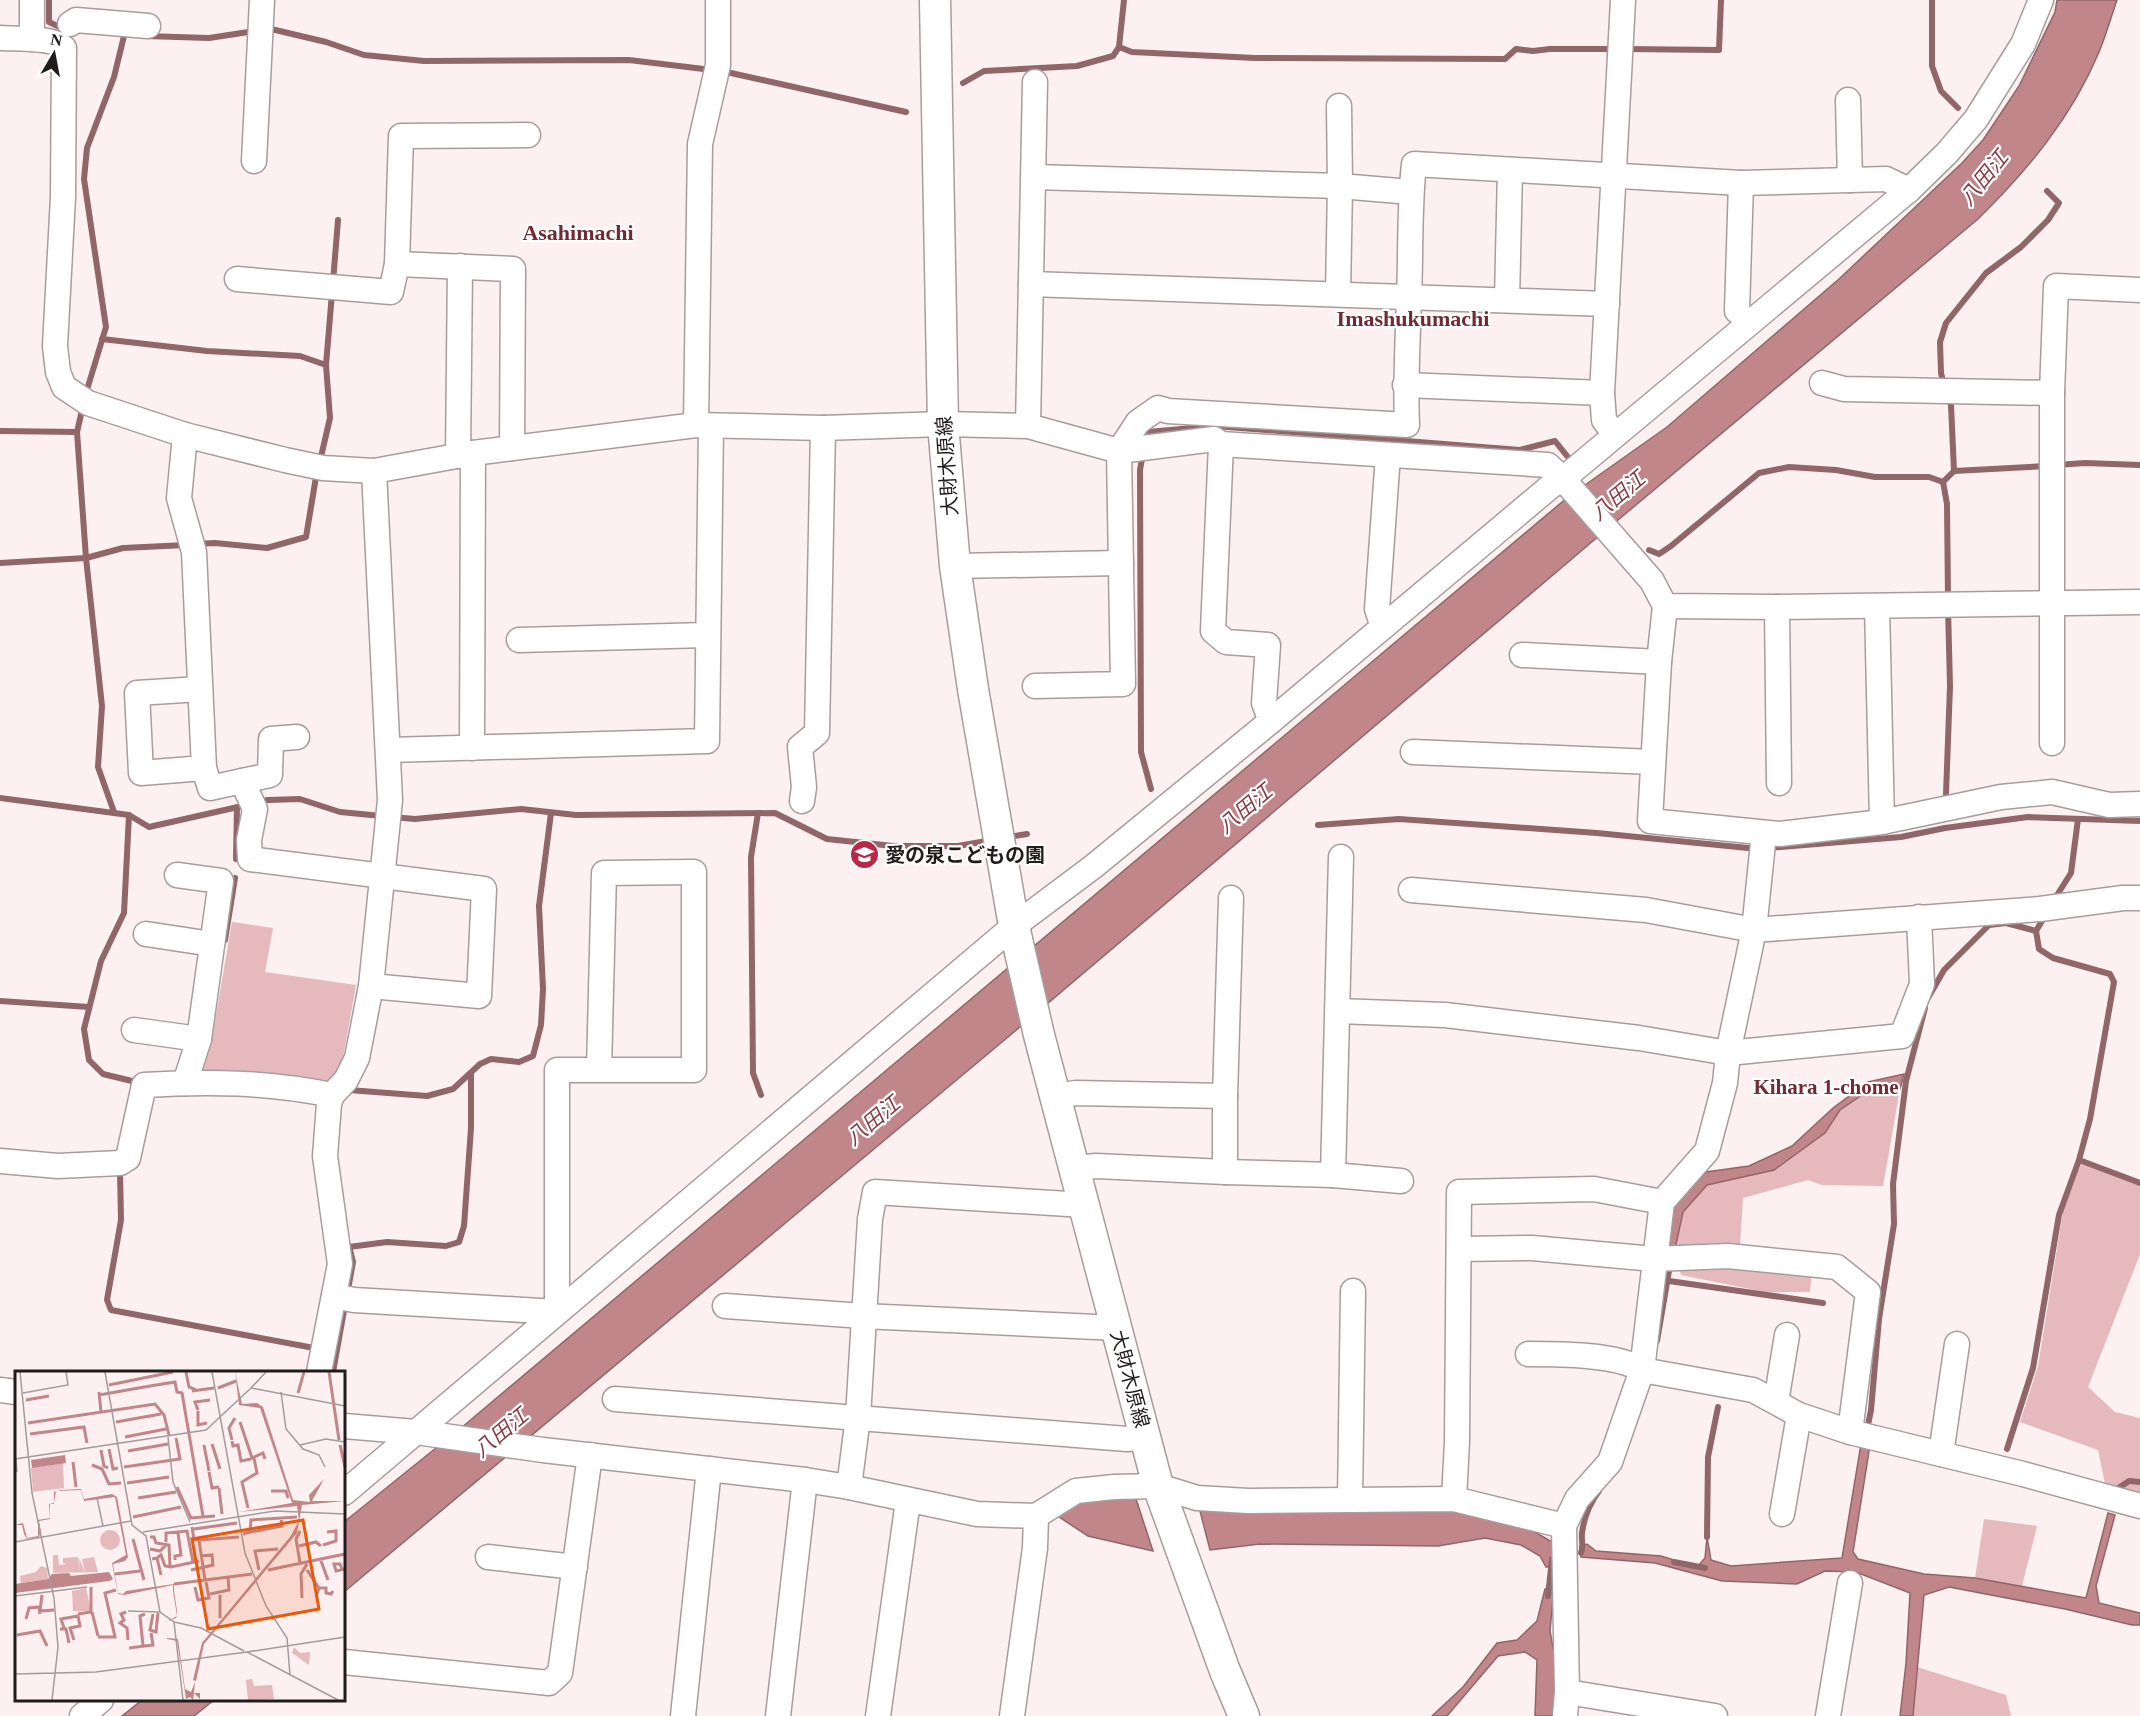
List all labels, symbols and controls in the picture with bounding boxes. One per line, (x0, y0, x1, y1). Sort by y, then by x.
north arrow (24, 24, 84, 84)
text: N (49, 30, 64, 49)
water label: 八田江 (1955, 144, 2014, 210)
district label: Asahimachi (522, 220, 634, 245)
district label: Imashukumachi (1337, 306, 1489, 331)
street label: 大財木原線 (933, 415, 961, 517)
water label: 八田江 (1586, 465, 1651, 525)
water label: 八田江 (1213, 778, 1278, 838)
school or university icon: 愛の泉こどもの園 (848, 839, 880, 871)
place label: 愛の泉こどもの園 (885, 844, 1045, 866)
district label: Kihara 1-chome (1753, 1075, 1899, 1099)
water label: 八田江 (841, 1090, 906, 1150)
street label: 大財木原線 (1106, 1328, 1154, 1430)
inset map (15, 1371, 345, 1701)
water label: 八田江 (469, 1402, 534, 1462)

